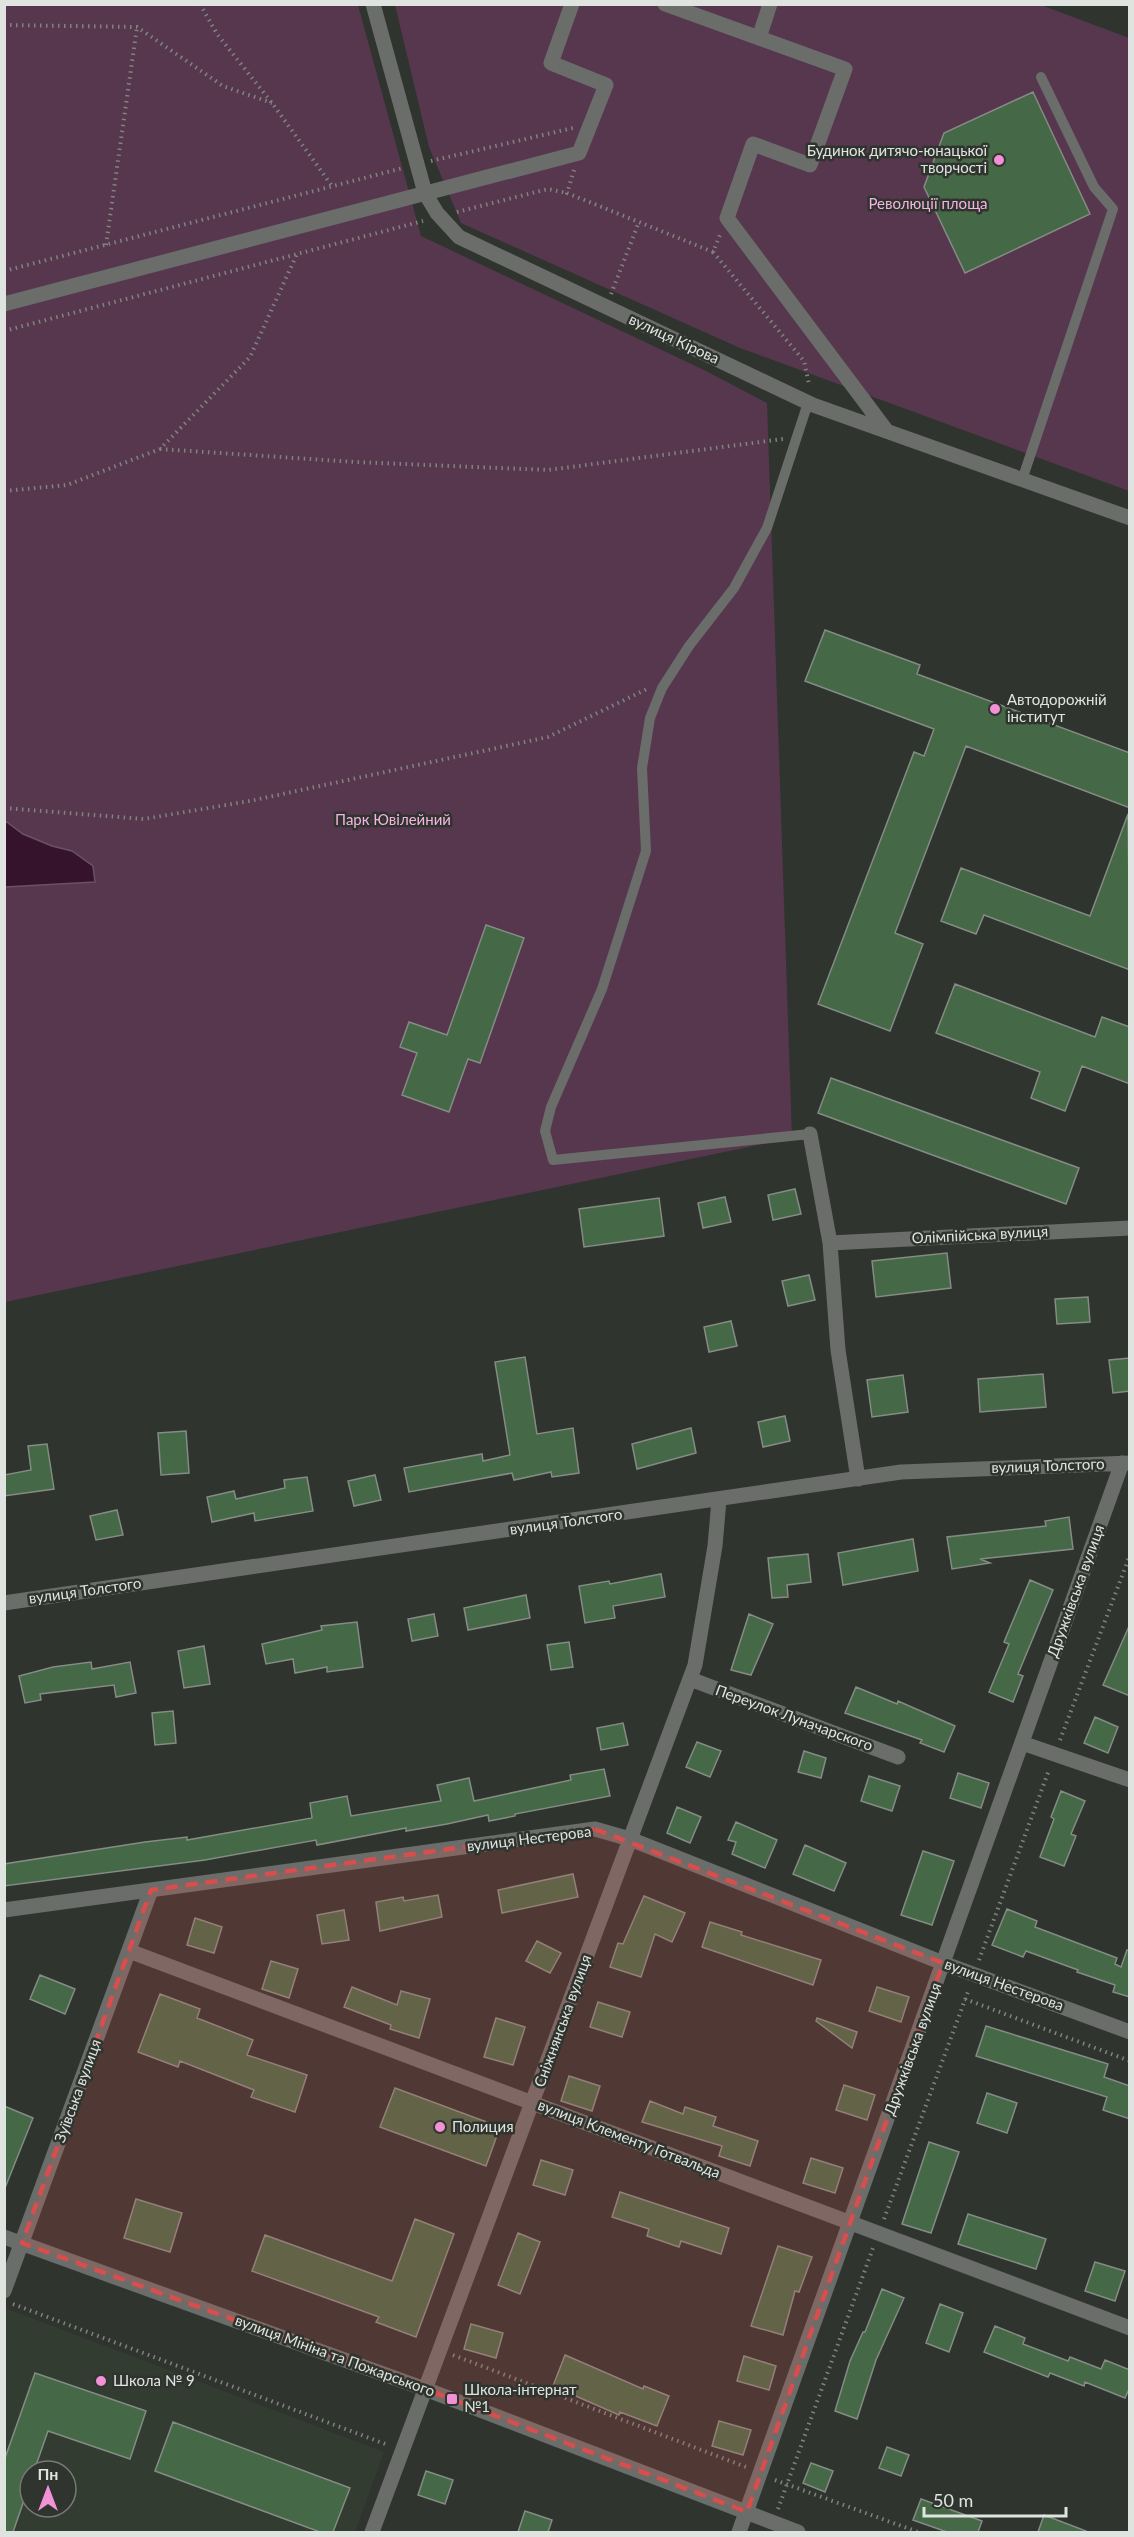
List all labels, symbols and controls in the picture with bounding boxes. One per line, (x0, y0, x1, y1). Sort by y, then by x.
place label: Будинок дитячо-юнацької творчості (807, 141, 987, 176)
marker: Будинок дитячо-юнацької творчості (992, 153, 1006, 167)
park label: Революції площа (868, 194, 988, 212)
street label: вулиця Кірова (626, 309, 722, 367)
place label: Автодорожній інститут (1007, 690, 1107, 725)
marker: Автодорожній інститут (988, 702, 1002, 716)
park label: Парк Ювілейний (335, 810, 451, 828)
street label: Олімпійська вулиця (911, 1221, 1049, 1247)
street label: вулиця Толстого (991, 1454, 1105, 1476)
street label: вулиця Толстого (508, 1504, 623, 1538)
street label: Дружківська вулиця (1043, 1522, 1107, 1659)
street label: вулиця Толстого (27, 1573, 142, 1607)
street label: Переулок Луначарского (713, 1680, 875, 1754)
street label: вулиця Нестерова (466, 1821, 592, 1855)
street label: Сніжнянська вулиця (530, 1952, 594, 2089)
street label: вулиця Нестерова (942, 1954, 1066, 2014)
street label: Дружківська вулиця (880, 1980, 944, 2117)
street label: Зуївська вулиця (50, 2036, 104, 2145)
street label: вулиця Клементу Готвальда (536, 2095, 723, 2181)
place label: Полиция (452, 2117, 514, 2135)
marker: Полиция (433, 2120, 447, 2134)
street label: вулиця Мініна та Пожарського (233, 2310, 438, 2400)
place label: Школа № 9 (113, 2371, 195, 2389)
marker: Школа № 9 (94, 2374, 108, 2388)
place label: Школа-інтернат №1 (464, 2380, 577, 2415)
marker: Школа-інтернат №1 (445, 2392, 459, 2406)
north arrow (18, 2459, 78, 2519)
text: Пн (38, 2464, 58, 2483)
scale bar (924, 2480, 1066, 2518)
text: 50 m (933, 2489, 973, 2511)

